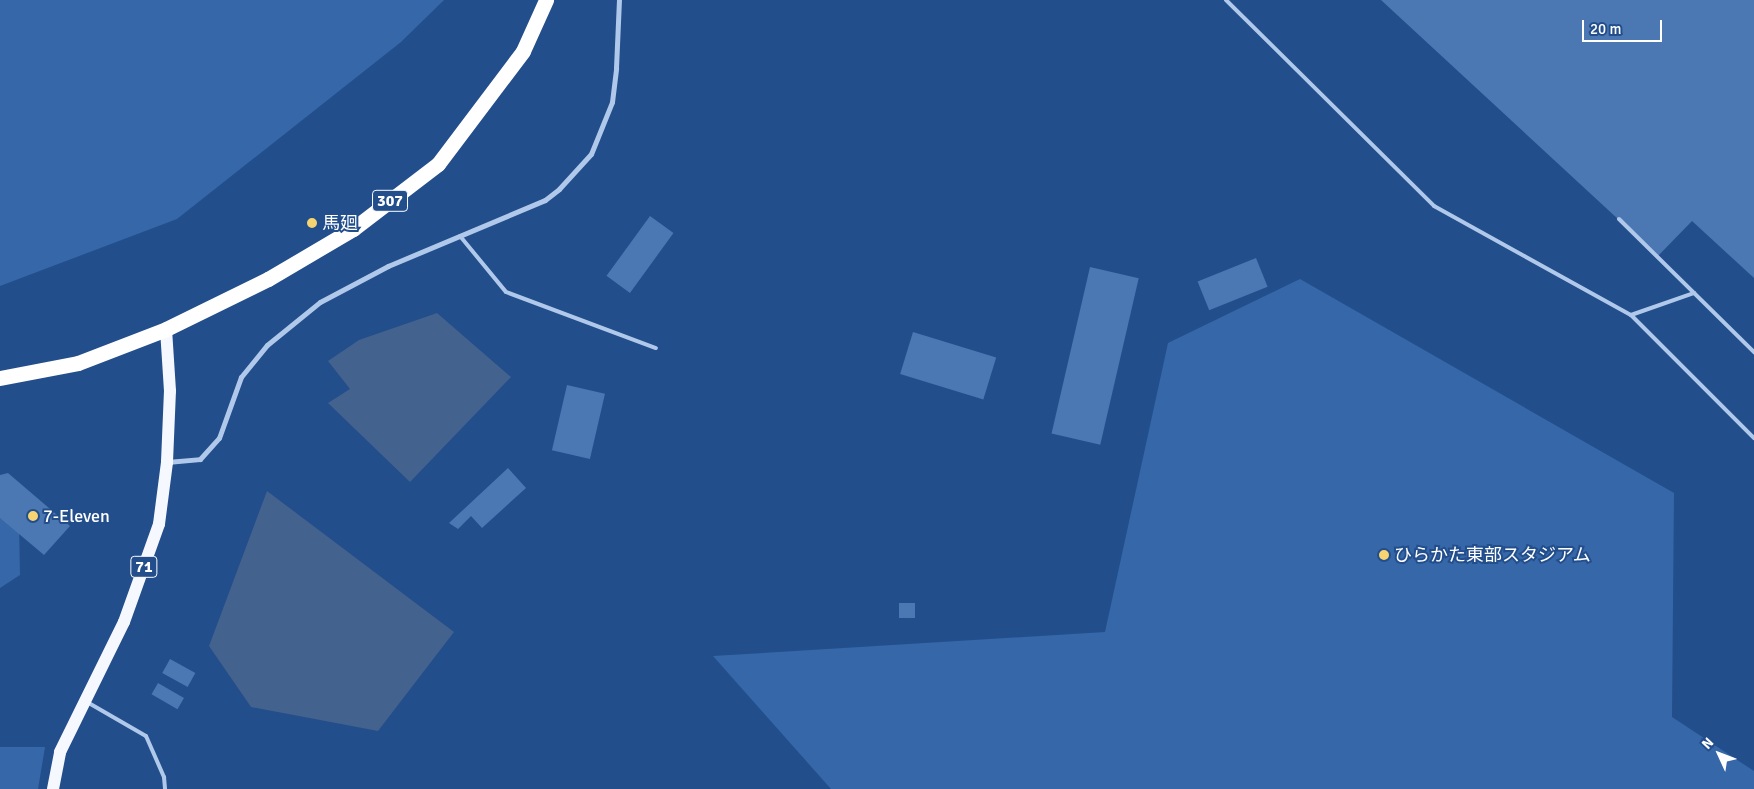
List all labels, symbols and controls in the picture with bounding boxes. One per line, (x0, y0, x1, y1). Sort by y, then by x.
scale bar (1584, 10, 1664, 42)
text: 20 m (1590, 20, 1621, 38)
road number: 307 (371, 188, 409, 215)
place label: 馬廻 (322, 212, 358, 234)
marker: 馬廻 (306, 217, 318, 229)
place label: 7-Eleven (43, 505, 110, 527)
marker: 7-Eleven (27, 510, 39, 522)
place label: ひらかた東部スタジアム (1394, 544, 1592, 566)
marker: ひらかた東部スタジアム (1378, 549, 1390, 561)
road number: 71 (130, 554, 158, 580)
north arrow (1694, 729, 1744, 779)
text: N (1698, 734, 1717, 753)

